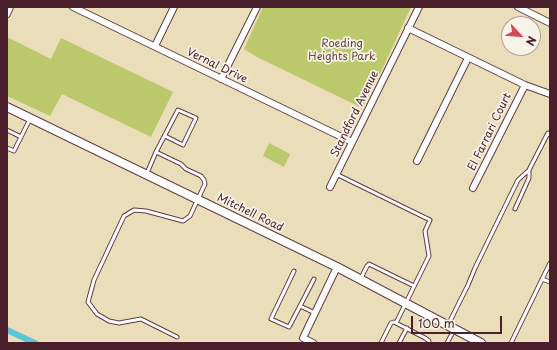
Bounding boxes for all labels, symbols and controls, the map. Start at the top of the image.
north arrow [501,16,541,56]
text: N [522,33,541,49]
park label: Roeding Heights Park [308,37,376,63]
street label: Vernal Drive [184,46,250,86]
street label: Standford Avenue [328,69,382,159]
street label: El Farrari Court [465,91,515,173]
street label: Mitchell Road [215,191,285,235]
scale bar [413,308,504,334]
text: 100 m [418,314,455,332]

